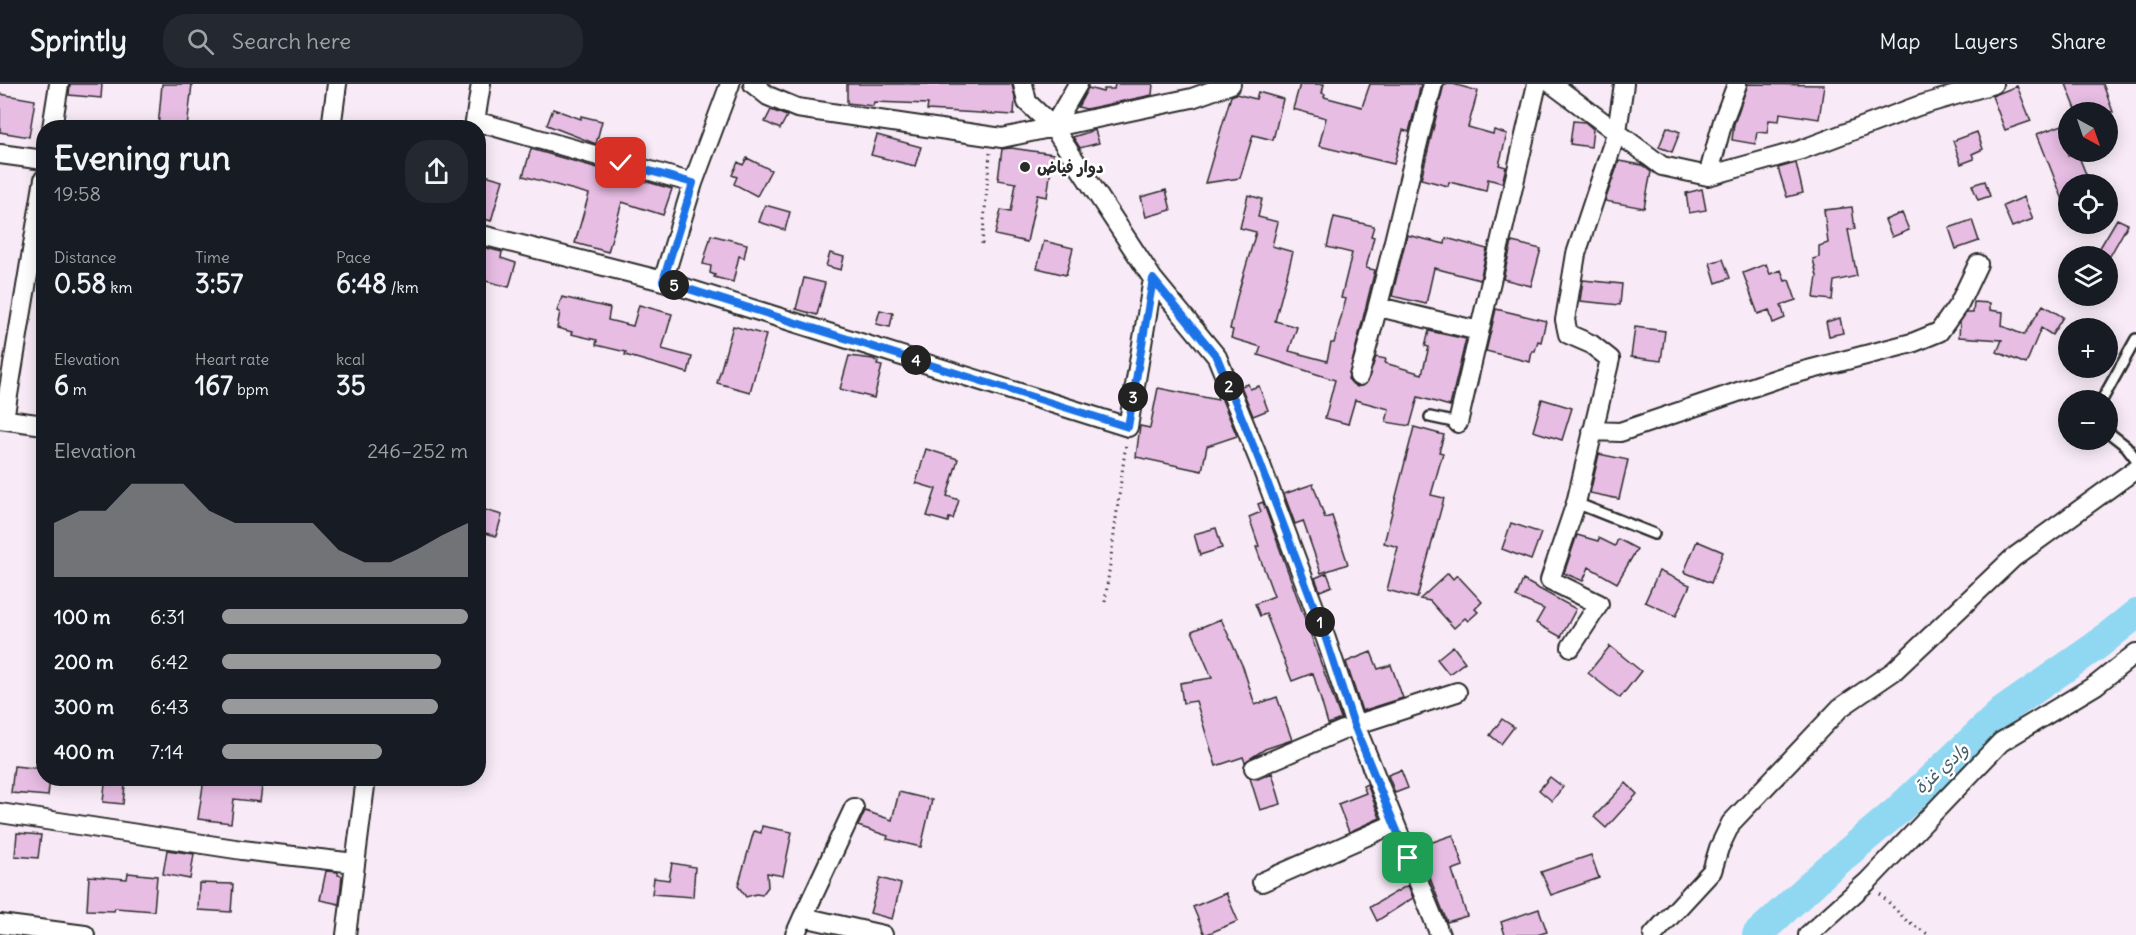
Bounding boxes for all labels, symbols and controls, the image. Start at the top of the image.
search box [163,14,583,68]
text: Sprintly [30,23,127,59]
icon: search [184,25,217,58]
text: Search here [232,27,351,55]
text: Map [1880,28,1920,55]
text: Layers [1953,28,2018,55]
text: Share [2051,28,2106,55]
north arrow [2058,102,2118,162]
map controls [2058,102,2118,450]
text: Evening run [54,137,230,179]
pin [595,137,646,188]
button: share [405,140,468,203]
icon: check [604,146,637,179]
place label: دوار فياض [1037,157,1104,178]
marker: دوار فياض [1018,160,1032,174]
button: locate [2058,174,2118,234]
text: 19:58 [54,181,101,206]
button: layers [2058,246,2118,306]
text: Distance [54,247,116,267]
text: Time [195,247,230,267]
text: Pace [336,247,371,267]
text: 0.58 [54,267,106,300]
text: 3:57 [195,267,243,300]
text: 6:48 [336,267,387,300]
pin: 5 [659,270,689,300]
text: 5 [669,275,679,295]
text: km [106,277,132,297]
text: /km [387,277,419,297]
button: + [2058,318,2118,378]
pin: 4 [901,345,931,375]
text: Elevation [54,349,120,369]
text: Heart rate [195,349,269,369]
text: kcal [336,349,365,369]
text: 4 [911,350,921,370]
text: 6 [54,369,69,402]
text: 167 [195,369,233,402]
text: 35 [336,369,366,402]
pin: 2 [1214,371,1244,401]
text: 2 [1225,376,1233,396]
text: m [69,379,87,399]
text: bpm [233,379,269,399]
pin: 3 [1118,382,1148,412]
text: 3 [1128,387,1138,407]
button: − [2058,390,2118,450]
text: Elevation [54,438,136,463]
text: 246–252 m [367,438,468,463]
text: 100 m [54,604,111,629]
text: 6:31 [150,604,185,629]
pin: 1 [1305,607,1335,637]
text: 1 [1317,612,1323,632]
text: 200 m [54,649,114,674]
text: 6:42 [150,649,189,674]
text: 300 m [54,694,114,719]
text: 6:43 [150,694,189,719]
water label: وادي غزة [1909,737,1975,800]
text: 400 m [54,739,114,764]
text: 7:14 [150,739,184,764]
pin [1382,832,1433,883]
icon: arrive [1391,841,1424,874]

